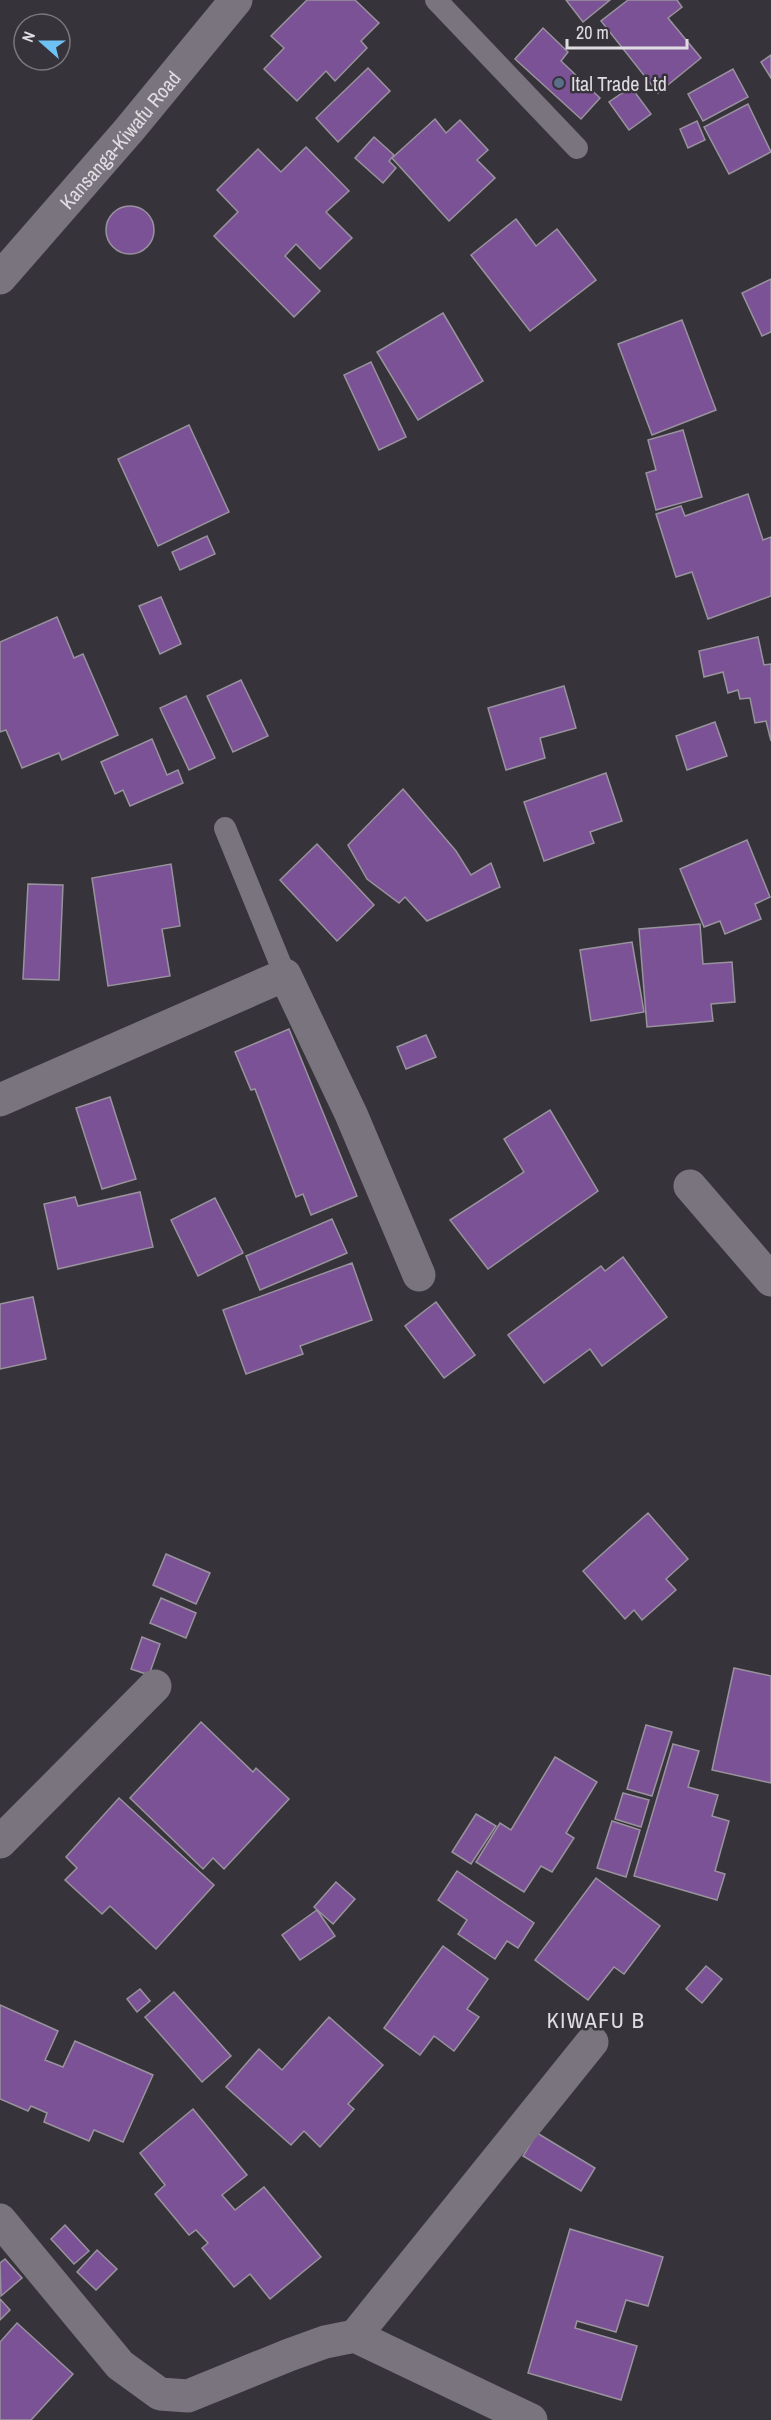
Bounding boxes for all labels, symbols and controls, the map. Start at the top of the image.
north arrow [12,12,72,72]
scale bar [567,12,687,50]
text: 20 m [576,20,609,45]
text: N [16,28,40,45]
street label: Kansanga-Kiwafu Road [53,65,186,214]
place label: Ital Trade Ltd [571,70,667,97]
marker: Ital Trade Ltd [552,76,566,90]
district label: KIWAFU B [547,2005,645,2035]

